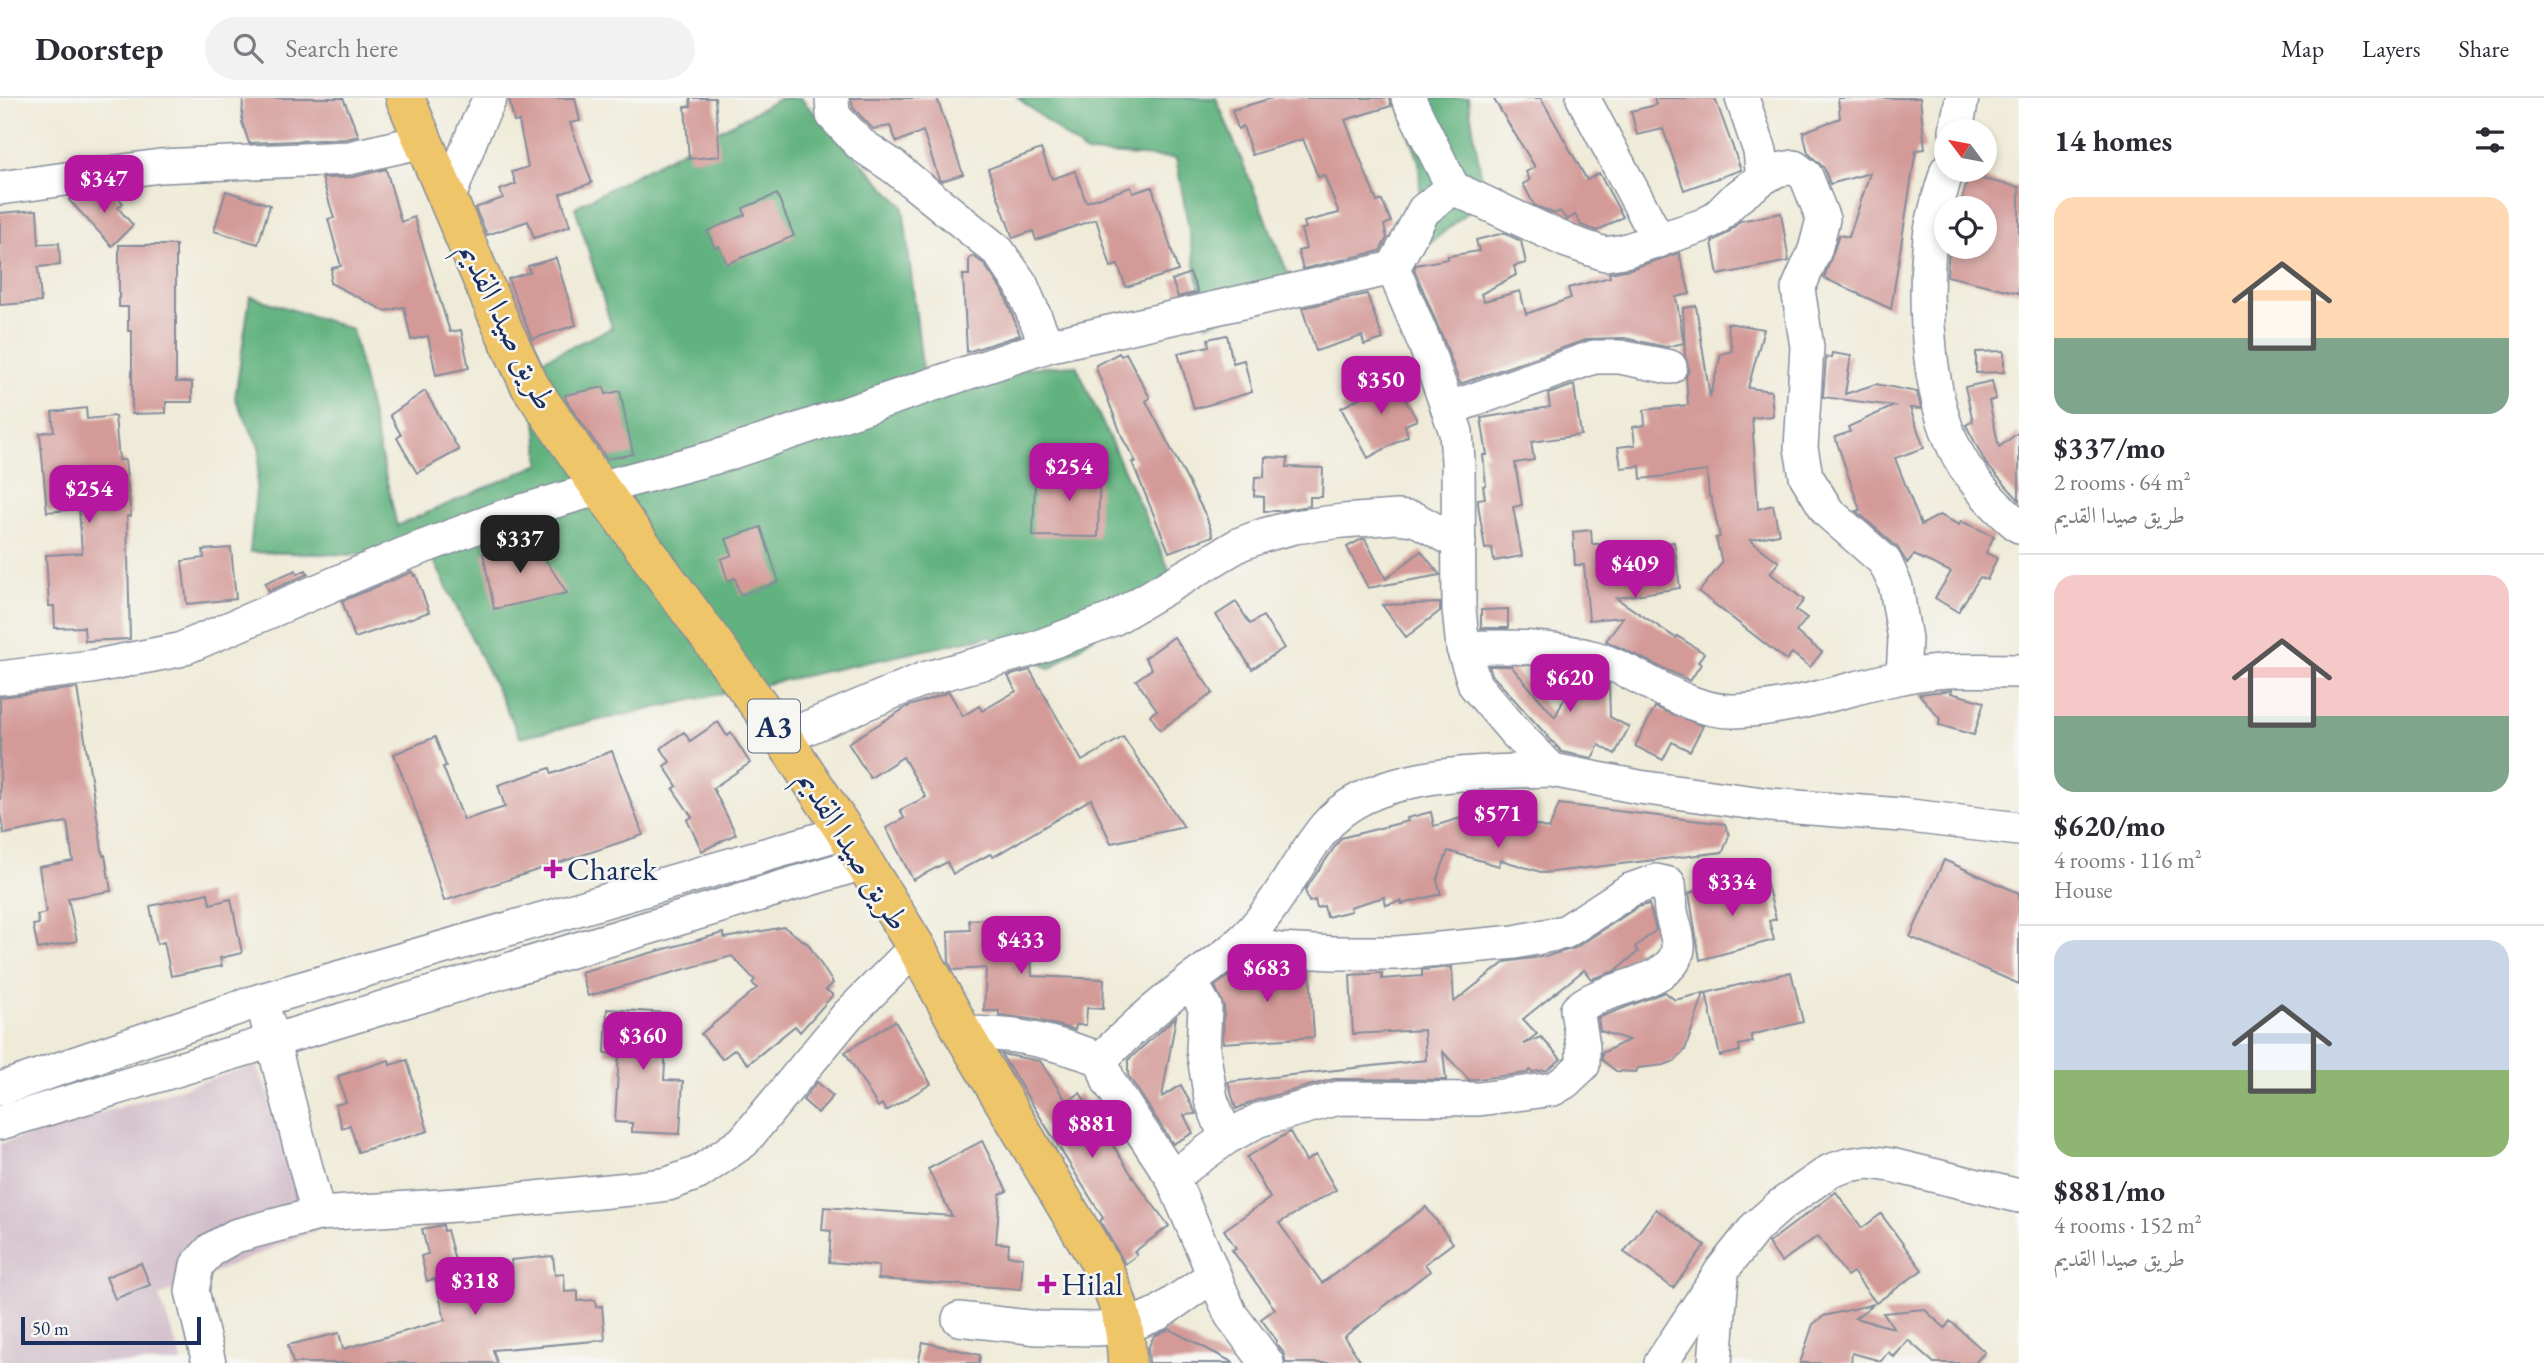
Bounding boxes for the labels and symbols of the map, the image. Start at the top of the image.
north arrow [1934,119,1997,182]
pin: $347 [63,156,145,215]
street label: طريق صيدا القديم [443,235,567,420]
pin: $350 [1340,356,1422,416]
pin: $254 [1028,444,1110,503]
pin: $254 [48,466,130,525]
pin: $337 [479,516,561,575]
pin: $409 [1594,540,1676,600]
pin: $620 [1529,654,1611,714]
road number: A3 [748,699,800,752]
street label: طريق صيدا القديم [782,762,920,942]
pin: $571 [1457,790,1539,850]
place label: Charek [567,848,658,890]
pin: $334 [1691,858,1773,918]
marker: Charek [545,861,561,877]
pin: $433 [980,916,1062,976]
pin: $683 [1226,944,1308,1004]
pin: $360 [602,1012,684,1072]
pin: $881 [1051,1100,1133,1160]
pin: $318 [434,1258,516,1317]
place label: Hilal [1061,1263,1123,1305]
marker: Hilal [1039,1276,1055,1292]
scale bar [21,1314,201,1346]

